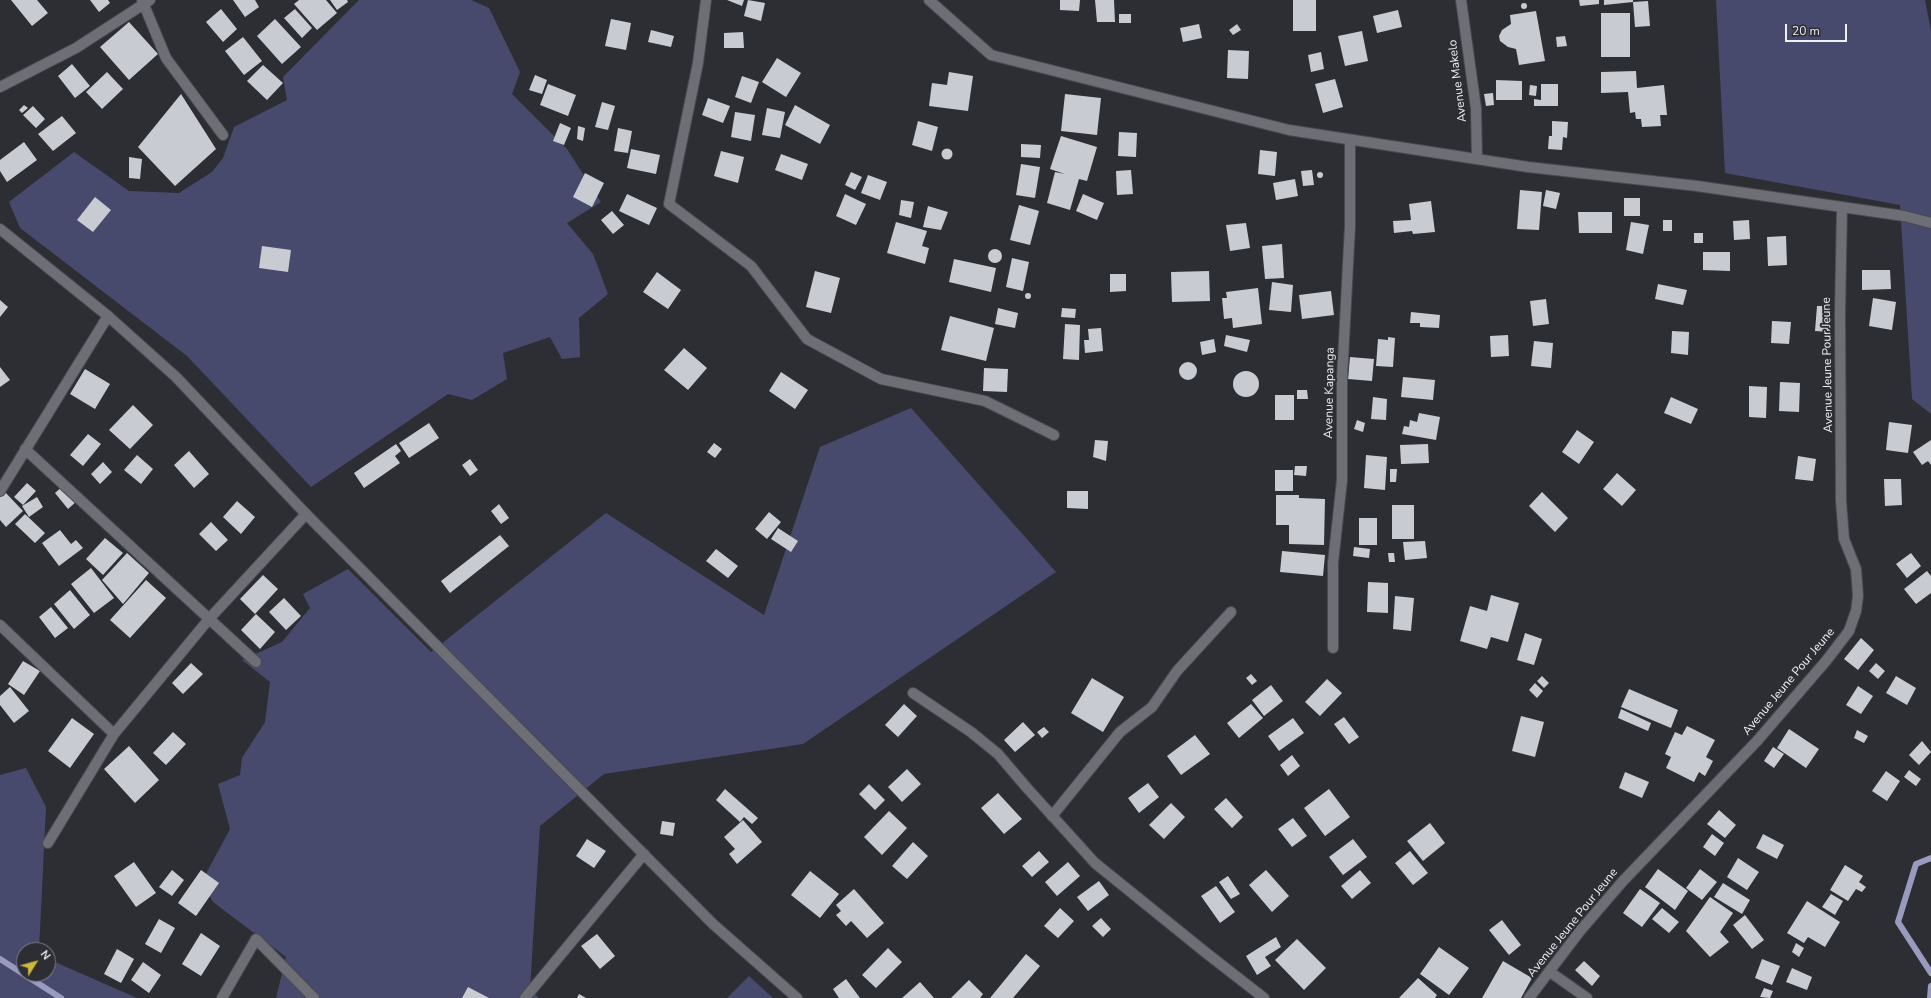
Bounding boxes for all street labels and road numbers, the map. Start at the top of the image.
street label: Avenue Makelo [1446,39,1470,123]
street label: Avenue Jeune Pour Jeune [1820,297,1836,433]
street label: Avenue Kapanga [1322,347,1338,439]
street label: Avenue Jeune Pour Jeune [1740,625,1838,739]
street label: Avenue Jeune Pour Jeune [1525,866,1621,980]

